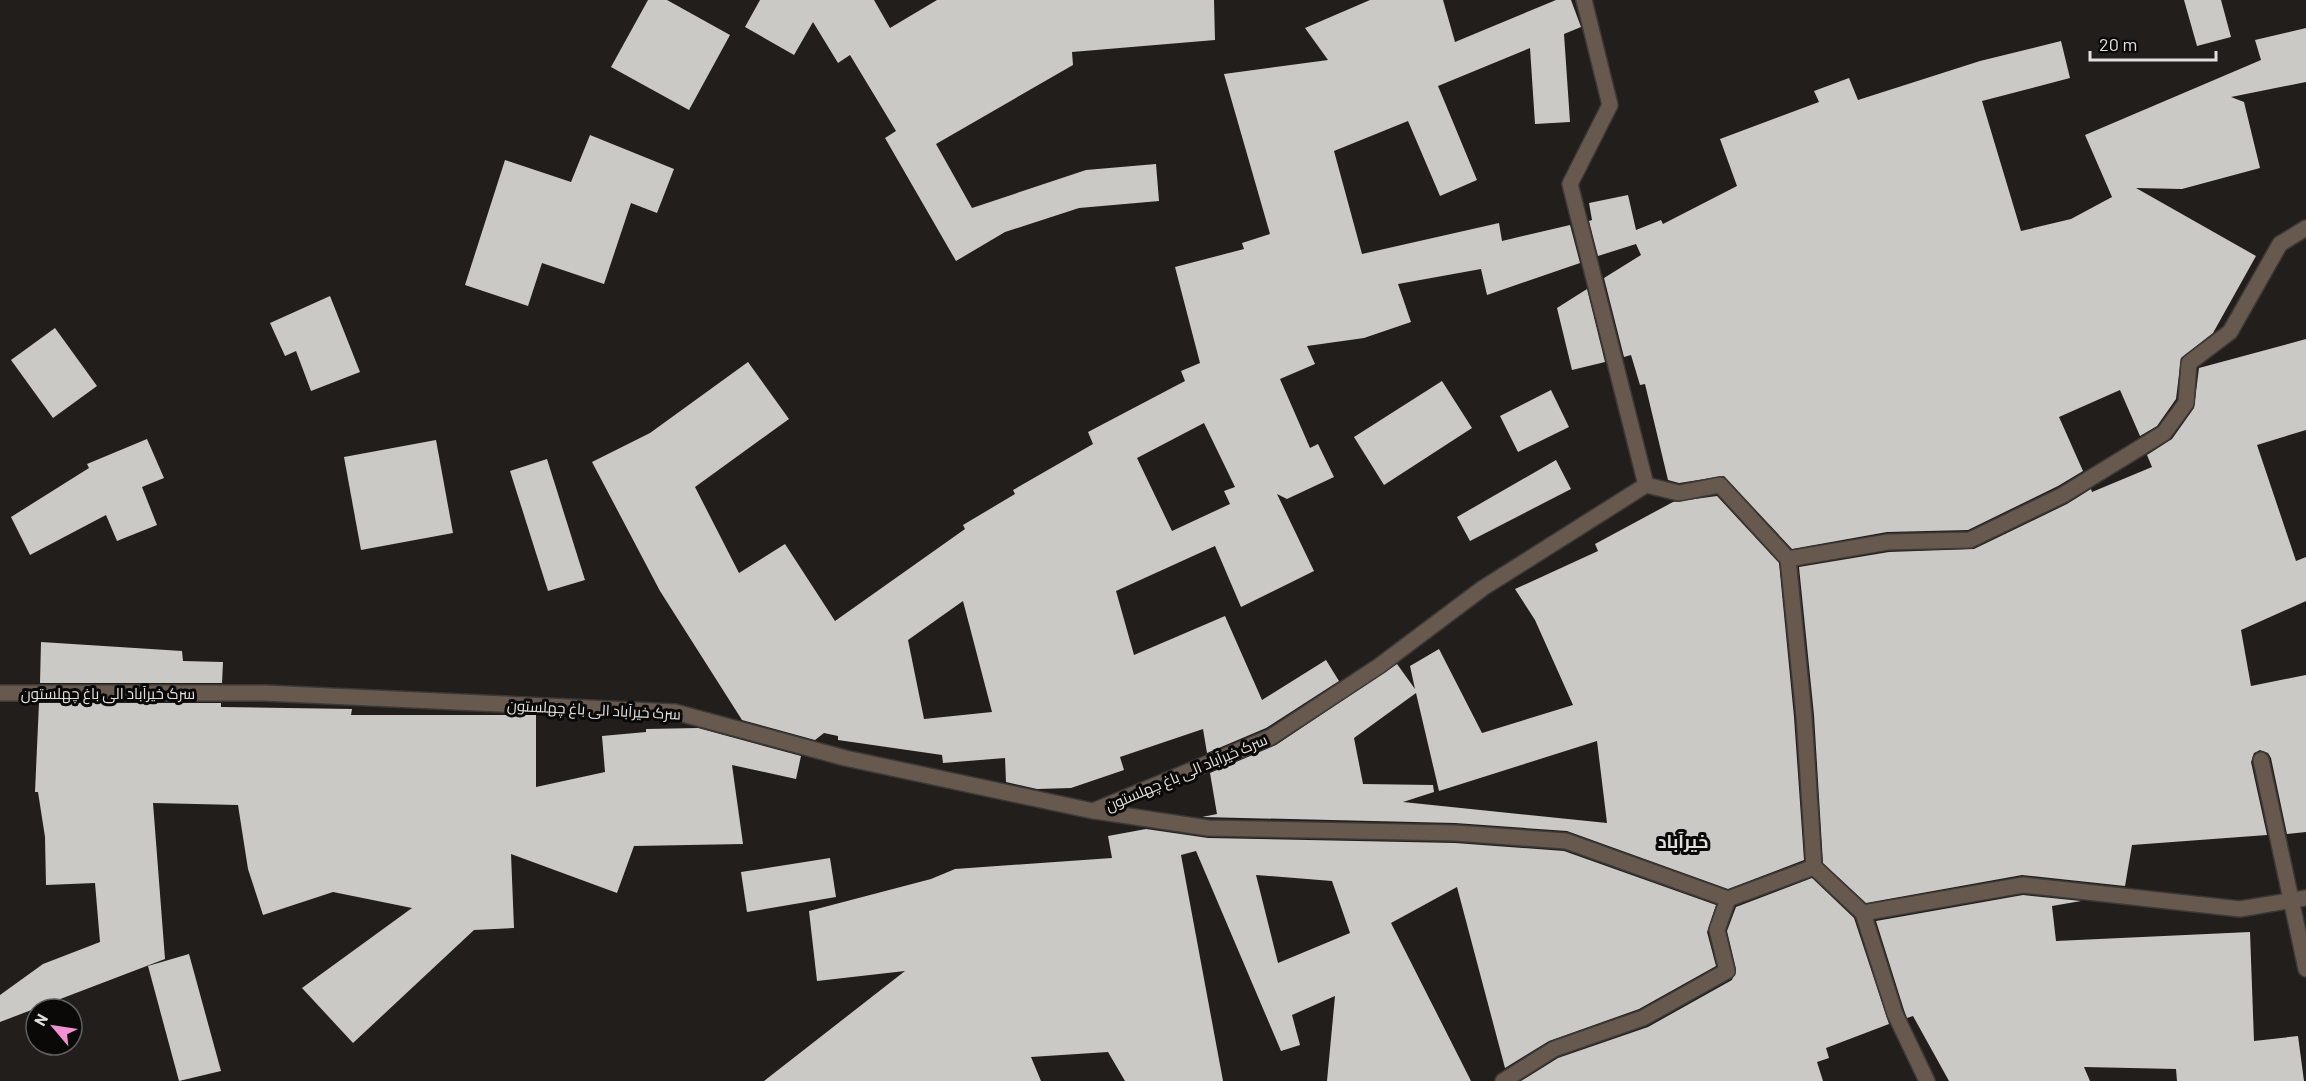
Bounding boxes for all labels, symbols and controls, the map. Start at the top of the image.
scale bar [2090,24,2216,62]
text: 20 m [2099,33,2137,55]
street label: سرک خیرآباد الی باغ چهلستون [21,684,195,705]
street label: سرک خیرآباد الی باغ چهلستون [506,695,682,726]
street label: سرک خیرآباد الی باغ چهلستون [1102,730,1271,817]
district label: خیرآباد [1658,830,1708,853]
north arrow [24,997,84,1057]
text: N [30,1010,51,1029]

